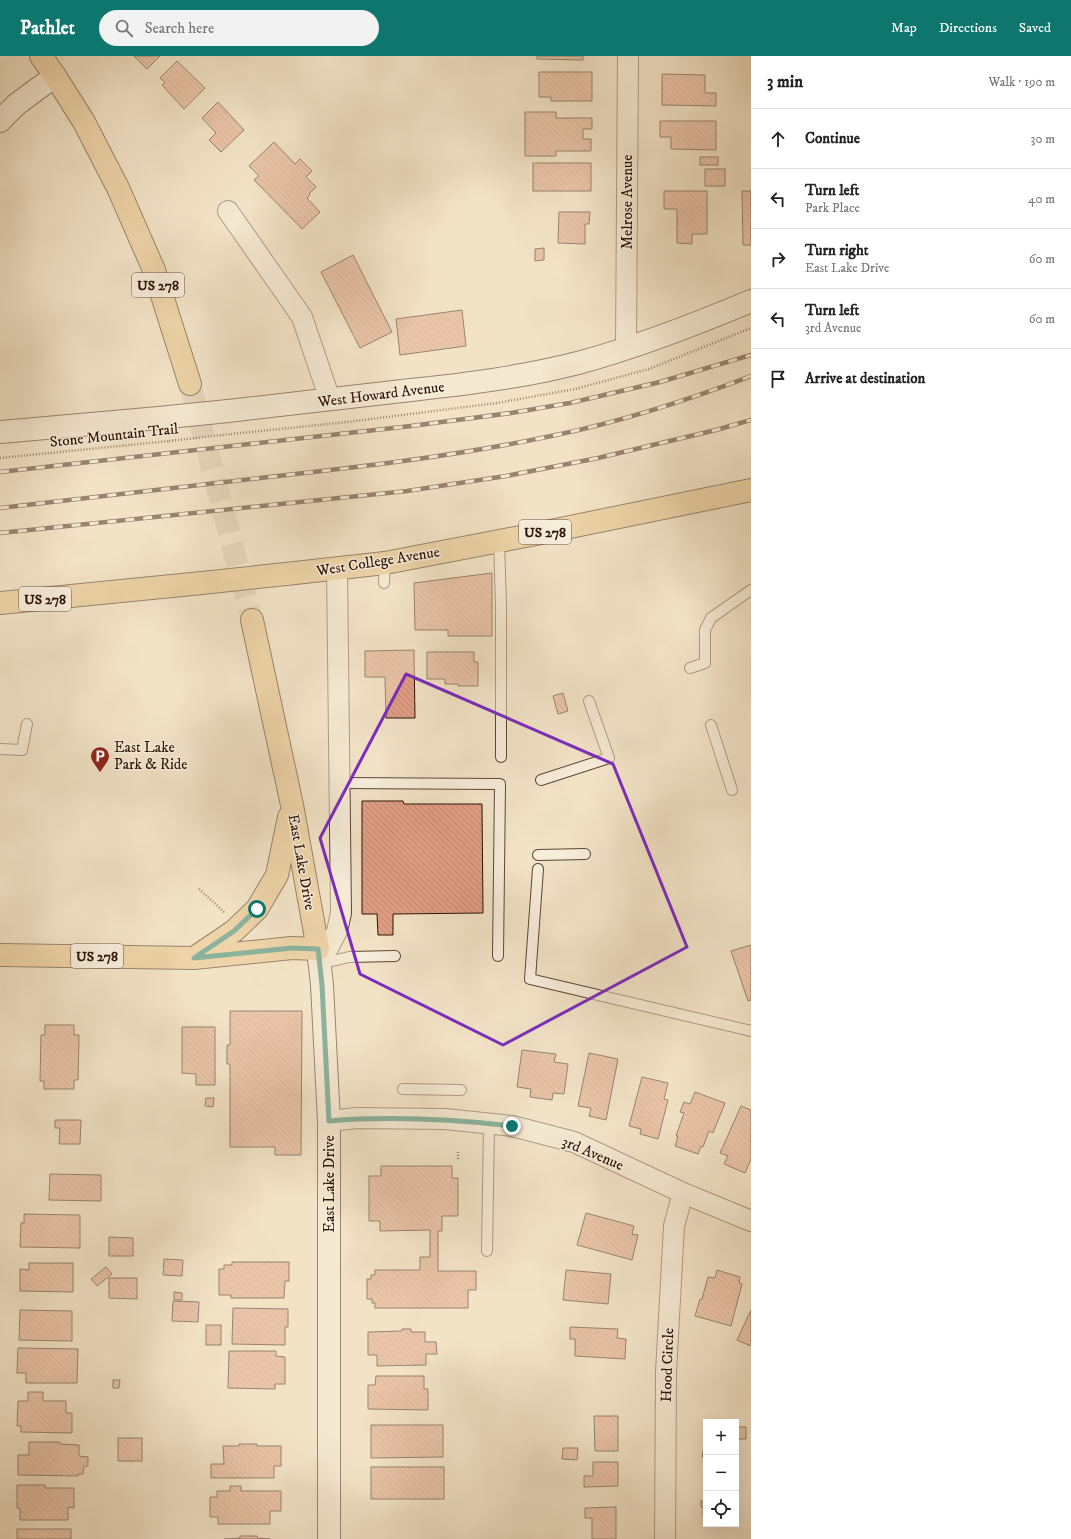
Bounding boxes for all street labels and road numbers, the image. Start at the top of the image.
street label: Melrose Avenue [618,155,637,249]
road number: US 278 [132,273,184,297]
street label: West Howard Avenue [316,377,445,412]
street label: Stone Mountain Trail [49,419,180,452]
road number: US 278 [519,520,571,544]
street label: West College Avenue [314,542,441,581]
road number: US 278 [19,587,71,611]
street label: East Lake Drive [284,813,319,912]
road number: US 278 [71,944,123,968]
street label: 3rd Avenue [559,1132,626,1175]
street label: East Lake Drive [320,1135,339,1233]
street label: Hood Circle [657,1328,678,1402]

